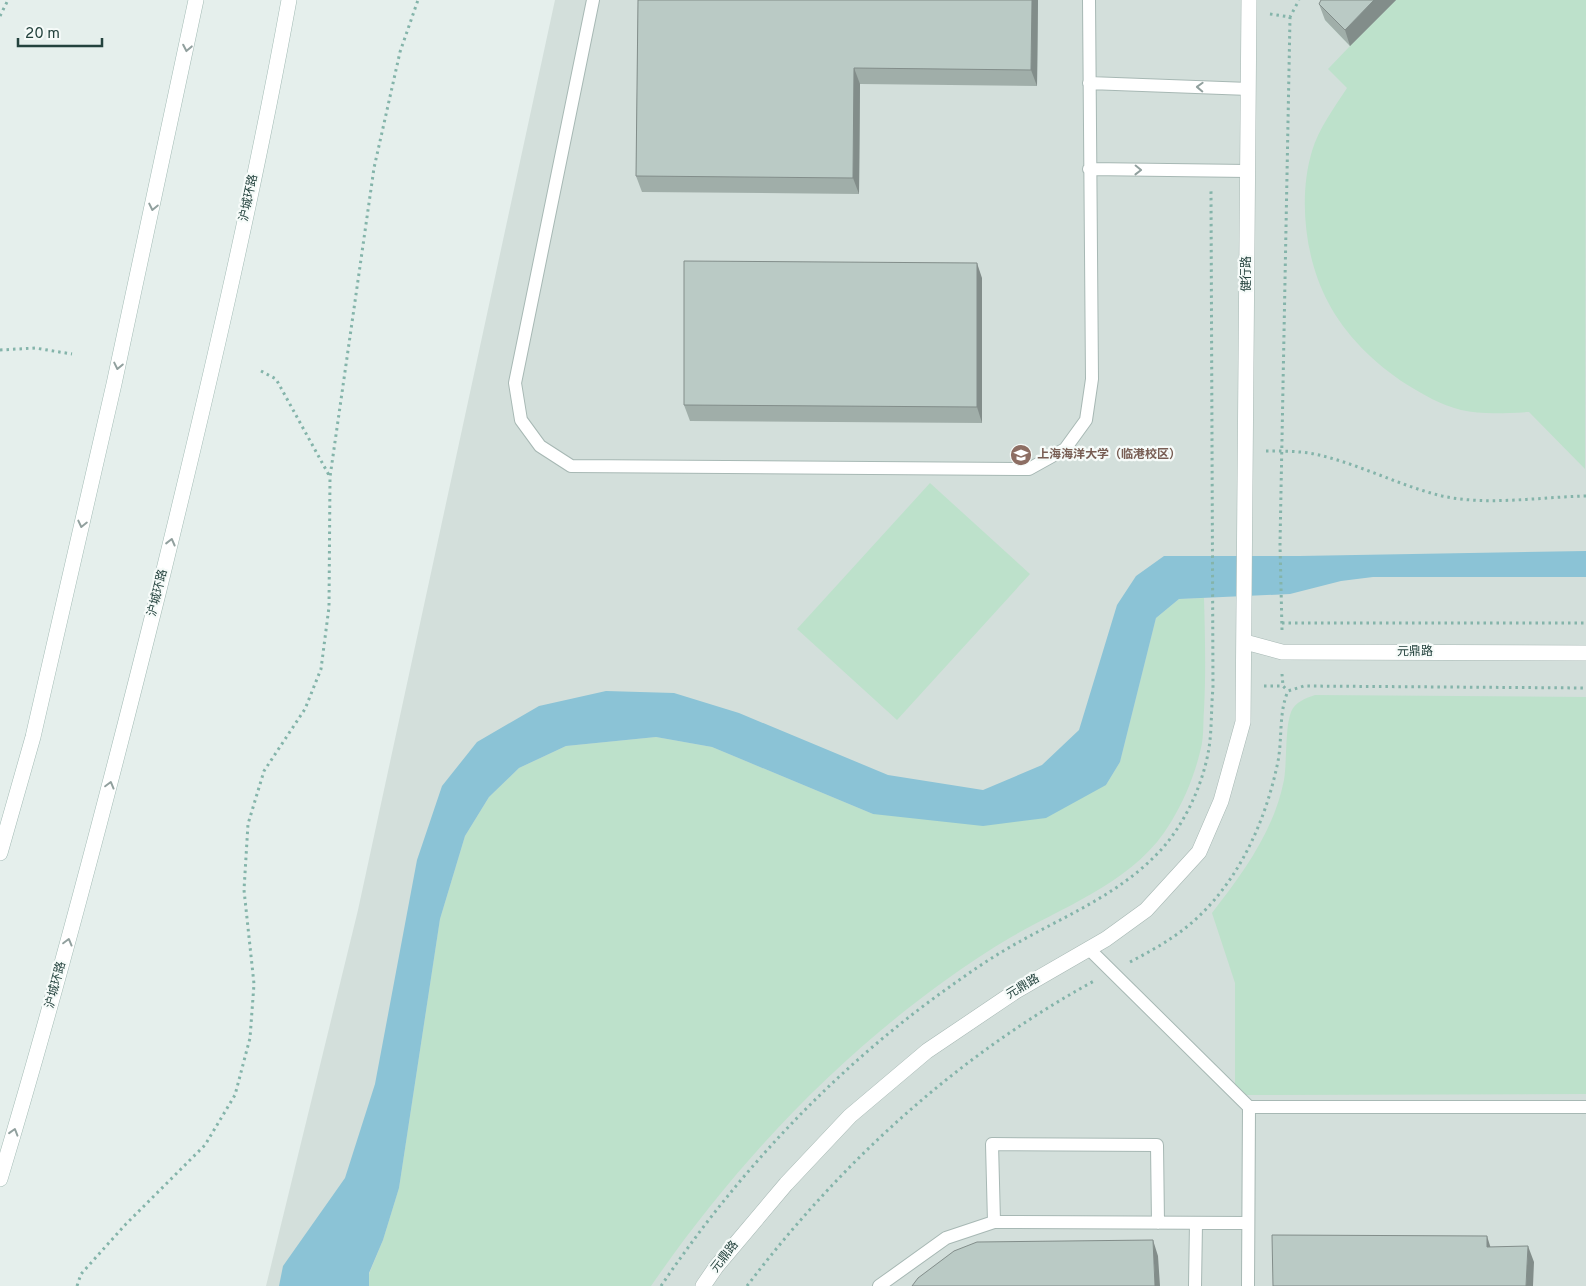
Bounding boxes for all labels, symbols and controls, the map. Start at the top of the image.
scale bar [18,15,101,47]
text: 20 m [25,25,60,44]
one-way arrow [182,43,193,52]
one-way arrow [1196,82,1204,92]
one-way arrow [1134,165,1142,175]
street label: 沪城环路 [236,173,262,223]
one-way arrow [148,202,159,211]
street label: 健行路 [1239,256,1255,292]
one-way arrow [113,361,124,370]
school or university icon: 上海海洋大学（临港校区） [1009,443,1033,467]
place label: 上海海洋大学（临港校区） [1037,447,1181,463]
one-way arrow [77,519,88,528]
one-way arrow [165,539,175,547]
street label: 沪城环路 [144,568,172,618]
street label: 元鼎路 [1397,644,1433,660]
one-way arrow [104,781,114,789]
one-way arrow [62,938,72,946]
street label: 沪城环路 [42,960,70,1010]
street label: 元鼎路 [1003,971,1043,1003]
one-way arrow [9,1128,19,1137]
street label: 元鼎路 [708,1238,742,1276]

